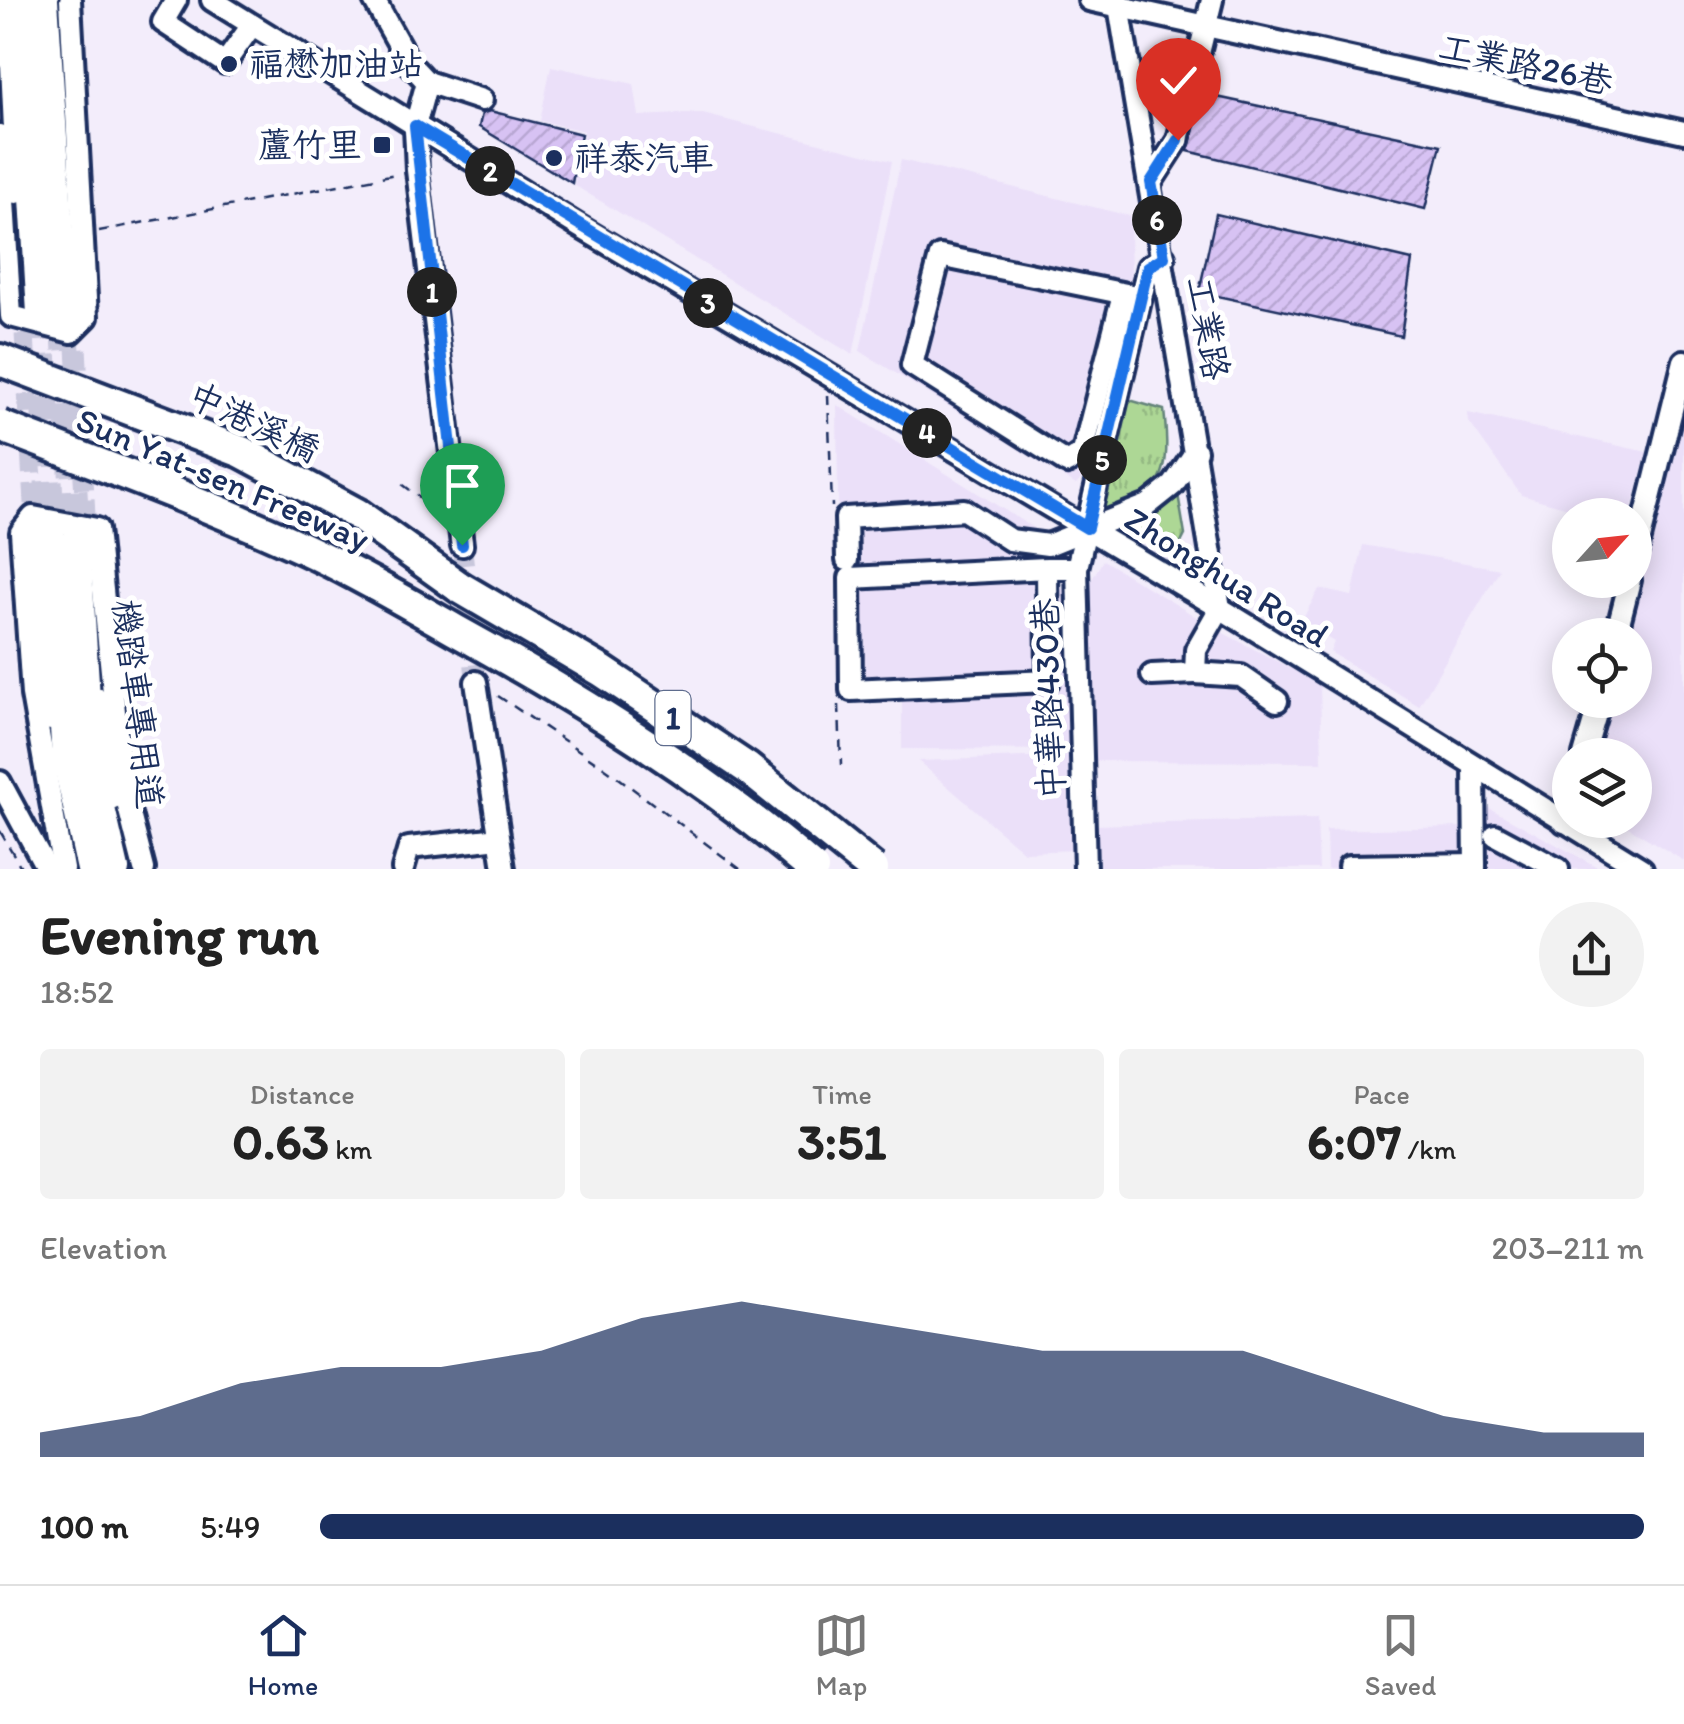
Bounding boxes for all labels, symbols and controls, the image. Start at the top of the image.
street label: 工業路26巷 [1435,25,1617,103]
pin [1136,38,1221,141]
place label: 福懋加油站 [249,43,424,85]
marker: 福懋加油站 [218,53,240,75]
icon: check [1151,53,1206,108]
place label: 蘆竹里 [257,124,362,166]
marker: 蘆竹里 [371,134,393,156]
place label: 祥泰汽車 [574,137,714,179]
pin: 2 [465,146,515,196]
marker: 祥泰汽車 [543,147,565,169]
text: 2 [483,154,497,188]
pin: 6 [1132,195,1182,245]
text: 6 [1150,203,1164,237]
pin: 1 [407,267,457,317]
street label: 工業路 [1178,273,1238,383]
text: 1 [426,275,439,309]
pin: 3 [683,278,733,328]
text: 3 [700,286,716,320]
street label: 中港溪橋 [182,373,326,471]
street label: Sun Yat-sen Freeway [70,398,376,560]
pin: 4 [902,408,952,458]
text: 4 [919,416,935,450]
pin: 5 [1077,435,1127,485]
pin [420,443,505,546]
text: 5 [1095,443,1109,477]
icon: arrive [435,458,490,513]
street label: Zhonghua Road [1117,498,1337,656]
north arrow [1552,498,1652,598]
map controls [1552,498,1652,838]
street label: 機踏車專用道 [104,597,172,811]
street label: 中華路430巷 [1023,597,1073,801]
button: locate [1552,618,1652,718]
road number: 1 [656,691,690,745]
button: layers [1552,738,1652,838]
text: Evening run [40,902,319,968]
button: share [1539,902,1644,1007]
text: 18:52 [40,973,114,1011]
text: Distance [250,1077,355,1111]
text: Time [812,1077,872,1111]
text: Pace [1354,1077,1410,1111]
text: 0.63 [232,1111,329,1172]
text: 3:51 [798,1111,886,1172]
text: 6:07 [1307,1111,1401,1172]
text: km [329,1132,372,1166]
text: /km [1401,1132,1456,1166]
text: Elevation [40,1229,167,1267]
text: 203–211 m [1492,1229,1644,1267]
text: 100 m [40,1508,128,1546]
text: 5:49 [200,1508,261,1546]
tab: Home [248,1608,318,1702]
tab: Map [814,1608,869,1702]
tab: Saved [1365,1608,1436,1702]

